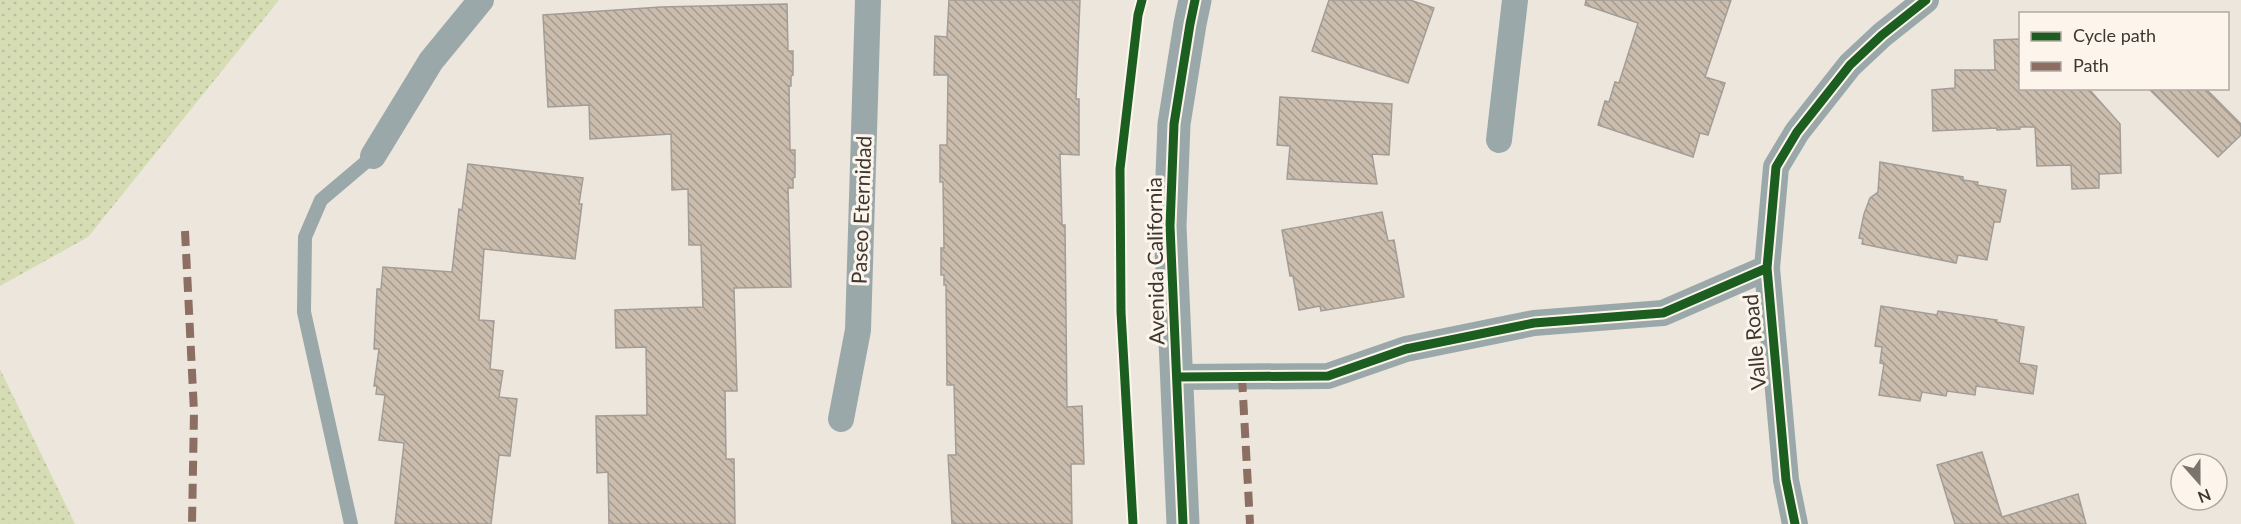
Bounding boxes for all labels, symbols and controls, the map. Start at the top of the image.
legend [2019,12,2229,90]
text: Cycle path [2073,24,2156,46]
text: Path [2073,54,2109,76]
street label: Paseo Eternidad [845,135,876,285]
street label: Avenida California [1141,177,1168,345]
street label: Valle Road [1737,293,1770,391]
north arrow [2169,452,2229,512]
text: N [2195,485,2214,508]

